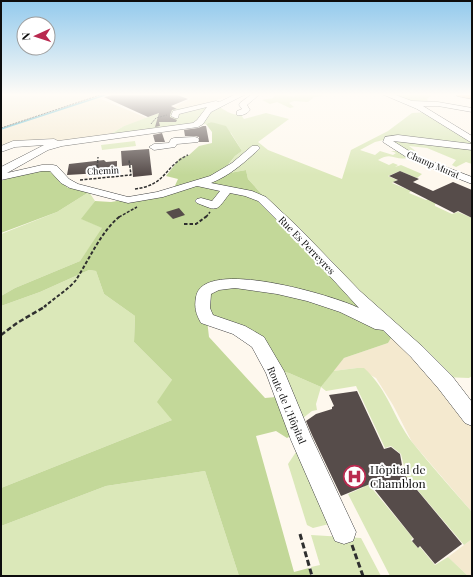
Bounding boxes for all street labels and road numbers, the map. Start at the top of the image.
street label: Champ Murat [405,148,462,181]
street label: Chemin [87,163,120,177]
street label: Rue Es Perreyres [276,213,338,277]
street label: Route de L'Hôpital [264,364,310,446]

